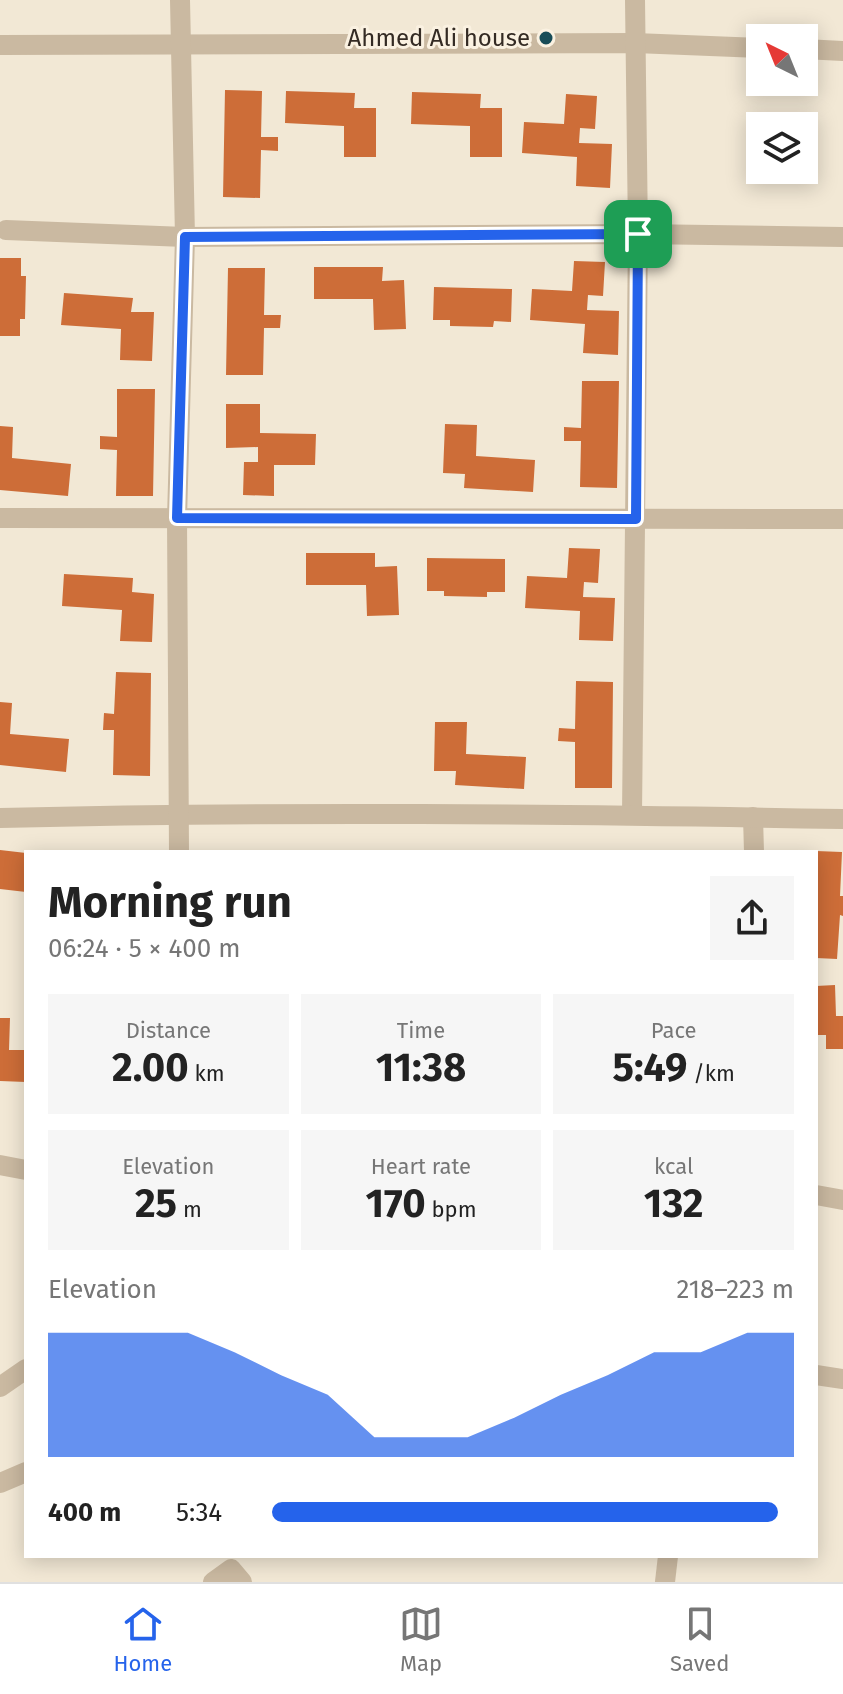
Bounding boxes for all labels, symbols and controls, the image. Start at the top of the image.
place label: Ahmed Ali house [348,24,530,52]
north arrow [746,24,818,96]
map controls [746,24,818,184]
marker: Ahmed Ali house [537,29,555,47]
button: layers [746,112,818,184]
pin [604,200,672,268]
icon: arrive [616,212,660,256]
text: Morning run [48,876,292,929]
button: share [710,876,794,960]
text: 06:24 · 5 × 400 m [48,933,240,964]
text: Distance [126,1017,211,1044]
text: Time [397,1017,445,1044]
text: Pace [651,1017,696,1044]
text: 2.00 [112,1044,189,1092]
text: 11:38 [376,1044,466,1092]
text: 5:49 [612,1044,687,1092]
text: km [189,1060,225,1087]
text: /km [687,1060,735,1087]
text: Elevation [122,1153,214,1180]
text: Heart rate [371,1153,471,1180]
text: kcal [654,1153,693,1180]
text: 25 [135,1180,177,1228]
text: 170 [365,1180,426,1228]
text: 132 [644,1180,703,1228]
text: m [177,1196,202,1223]
text: bpm [426,1196,477,1223]
text: Elevation [48,1274,157,1305]
text: 218–223 m [677,1274,794,1305]
text: 400 m [48,1497,121,1528]
text: 5:34 [176,1497,222,1528]
tab: Home [113,1602,172,1677]
tab: Map [399,1602,443,1677]
tab: Saved [670,1602,730,1677]

